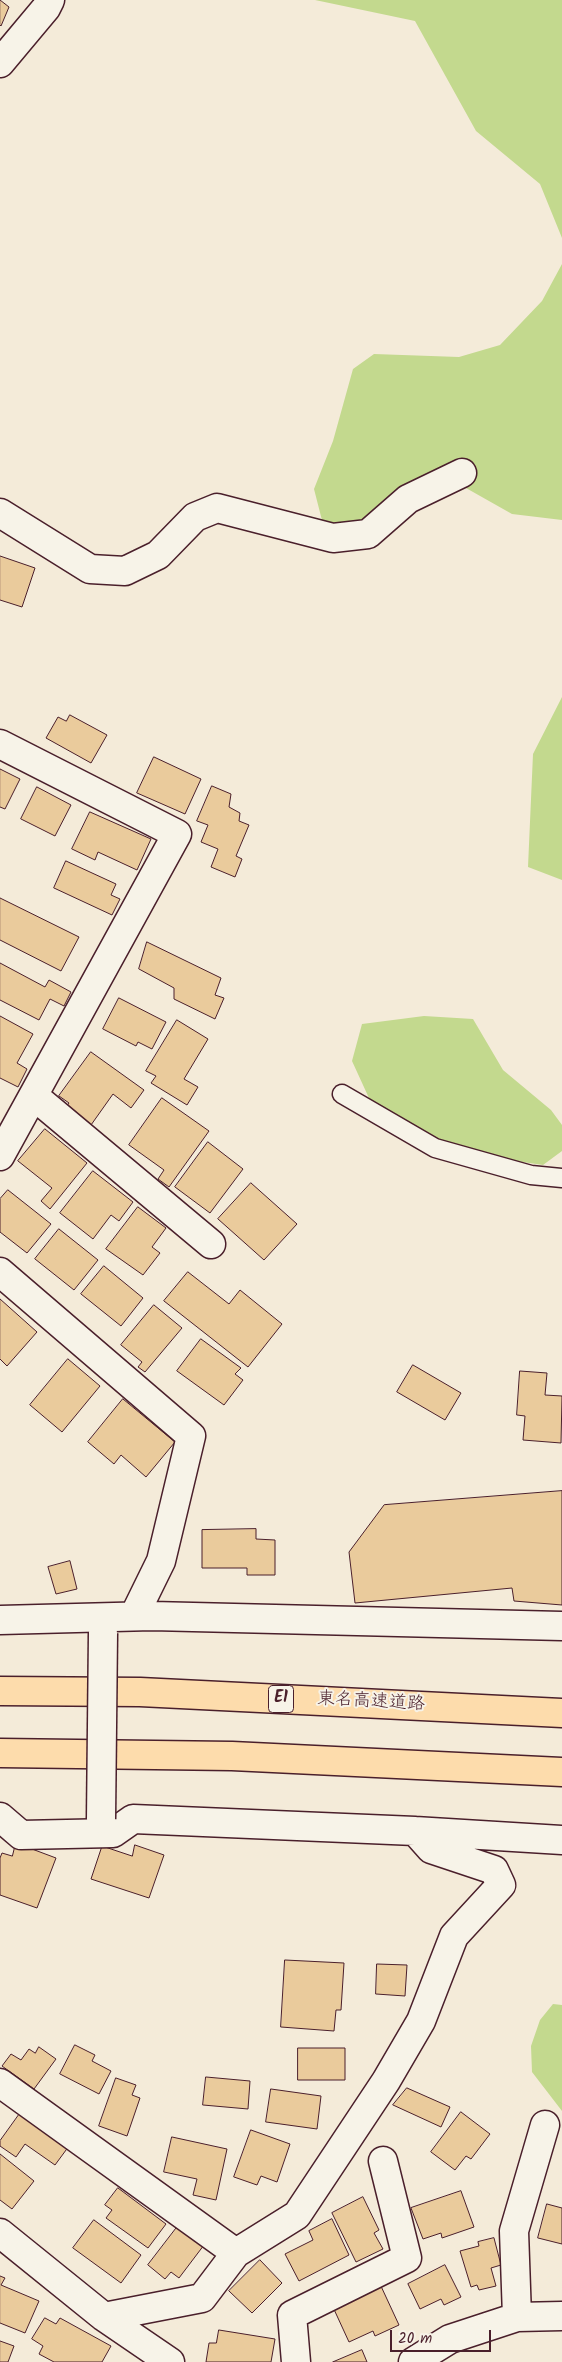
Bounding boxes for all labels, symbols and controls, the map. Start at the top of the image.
road number: E1 [268,1686,294,1712]
street label: 東名高速道路 [317,1689,425,1717]
scale bar [392,2320,493,2352]
text: 20 m [398,2327,432,2351]

